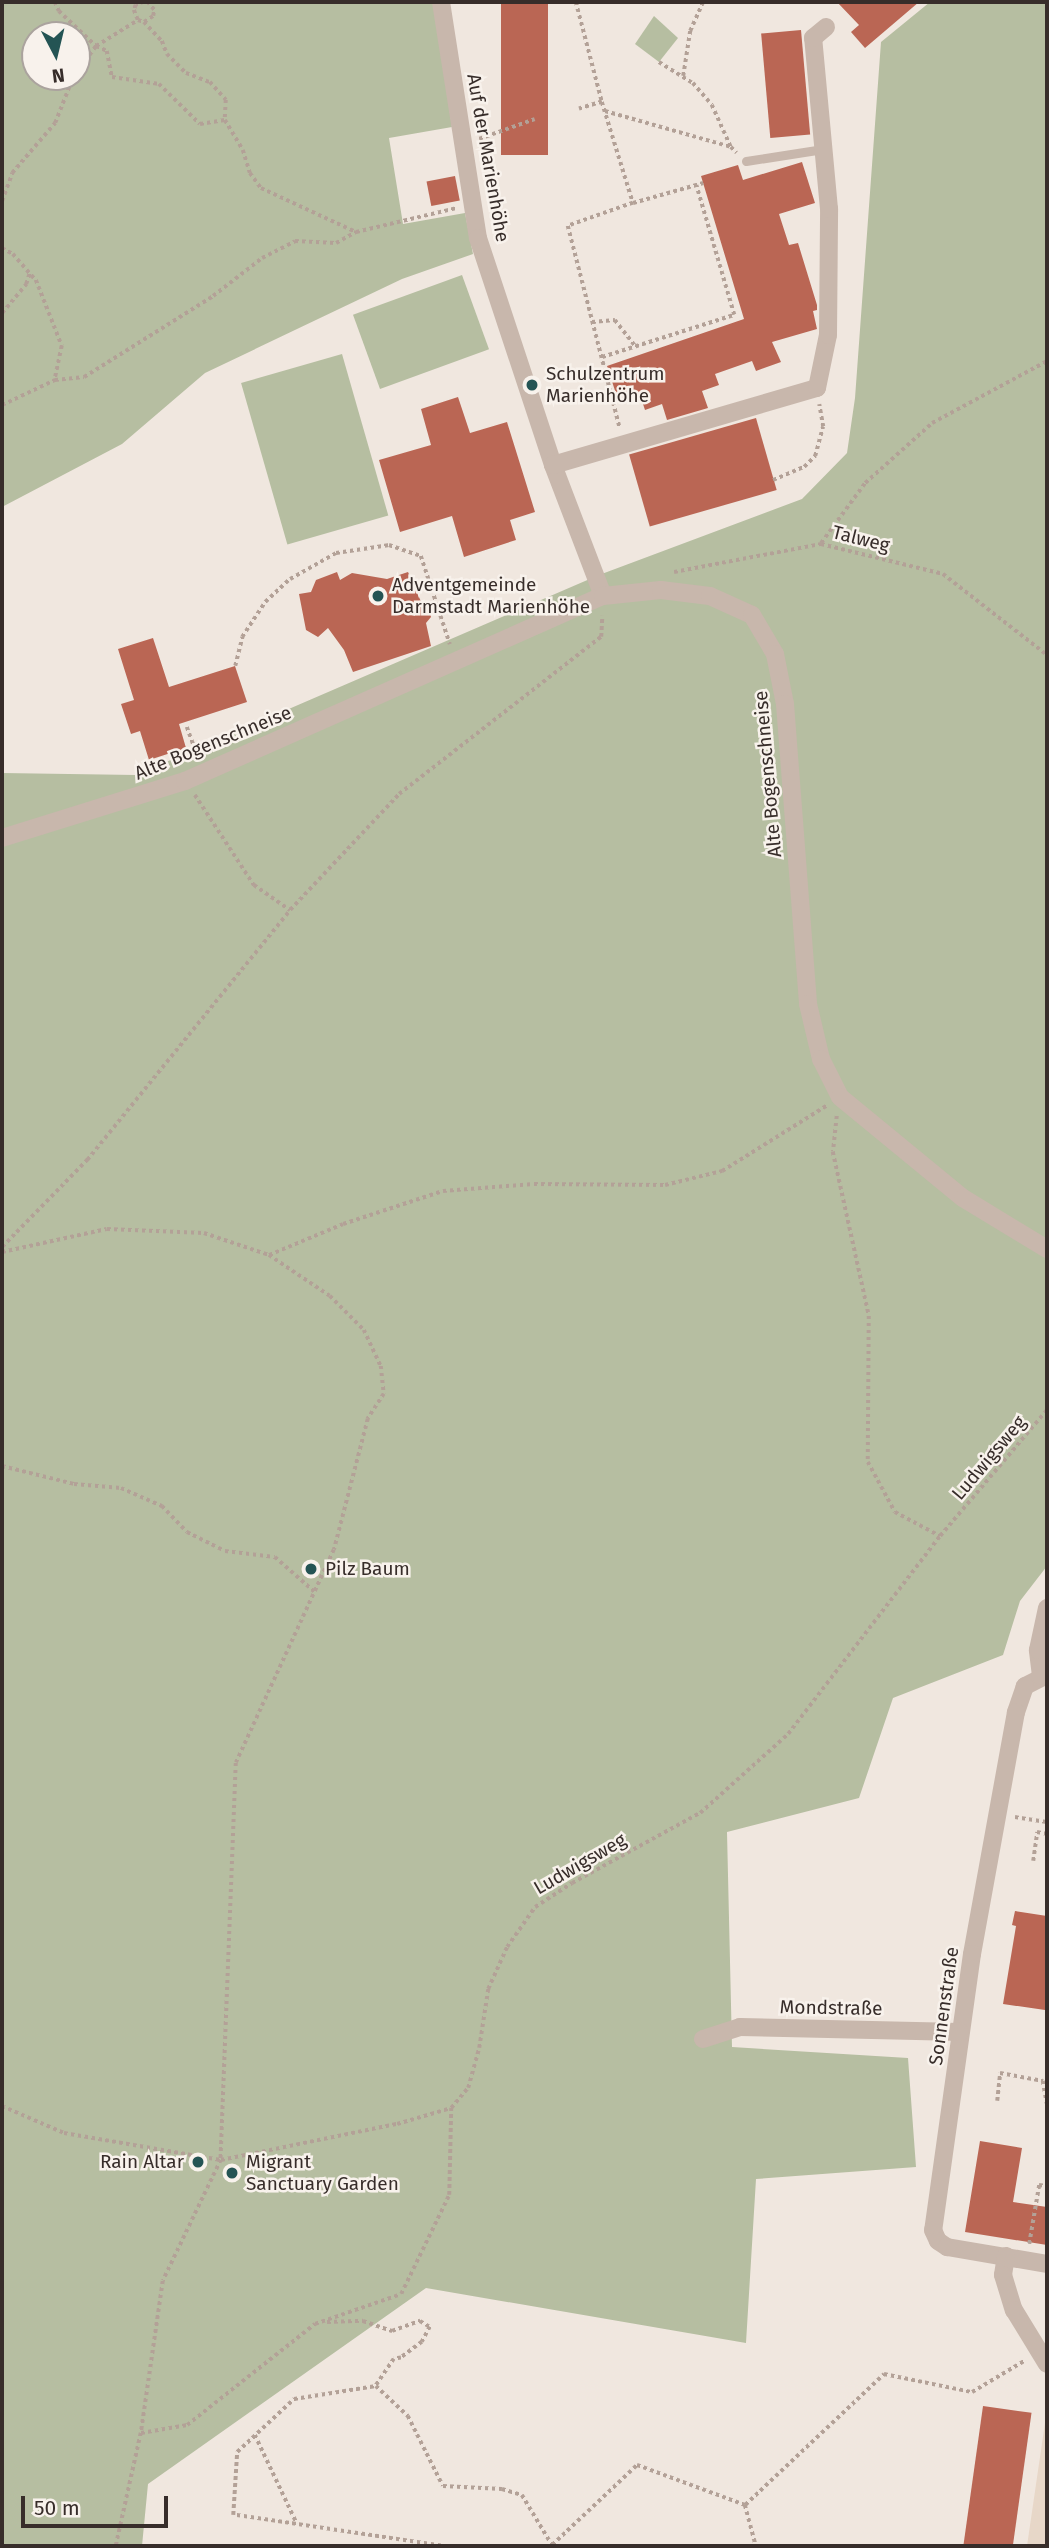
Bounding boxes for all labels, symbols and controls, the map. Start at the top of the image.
north arrow [21,21,91,91]
text: N [51,63,66,88]
street label: Auf der Marienhöhe [462,72,514,244]
place label: Schulzentrum Marienhöhe [546,363,665,407]
marker: Schulzentrum Marienhöhe [524,377,540,393]
street label: Talweg [830,521,892,557]
place label: Adventgemeinde Darmstadt Marienhöhe [392,574,590,618]
marker: Adventgemeinde Darmstadt Marienhöhe [370,588,386,604]
street label: Alte Bogenschneise [749,690,787,858]
street label: Alte Bogenschneise [131,701,295,785]
street label: Ludwigsweg [947,1411,1031,1505]
place label: Pilz Baum [325,1558,410,1580]
marker: Pilz Baum [303,1561,319,1577]
street label: Ludwigsweg [530,1828,630,1900]
street label: Sonnenstraße [924,1945,964,2067]
street label: Mondstraße [779,1996,883,2020]
place label: Rain Altar [100,2151,184,2173]
place label: Migrant Sanctuary Garden [246,2151,399,2195]
marker: Rain Altar [190,2154,206,2170]
marker: Migrant Sanctuary Garden [224,2165,240,2181]
scale bar [24,2482,172,2526]
text: 50 m [34,2495,80,2521]

